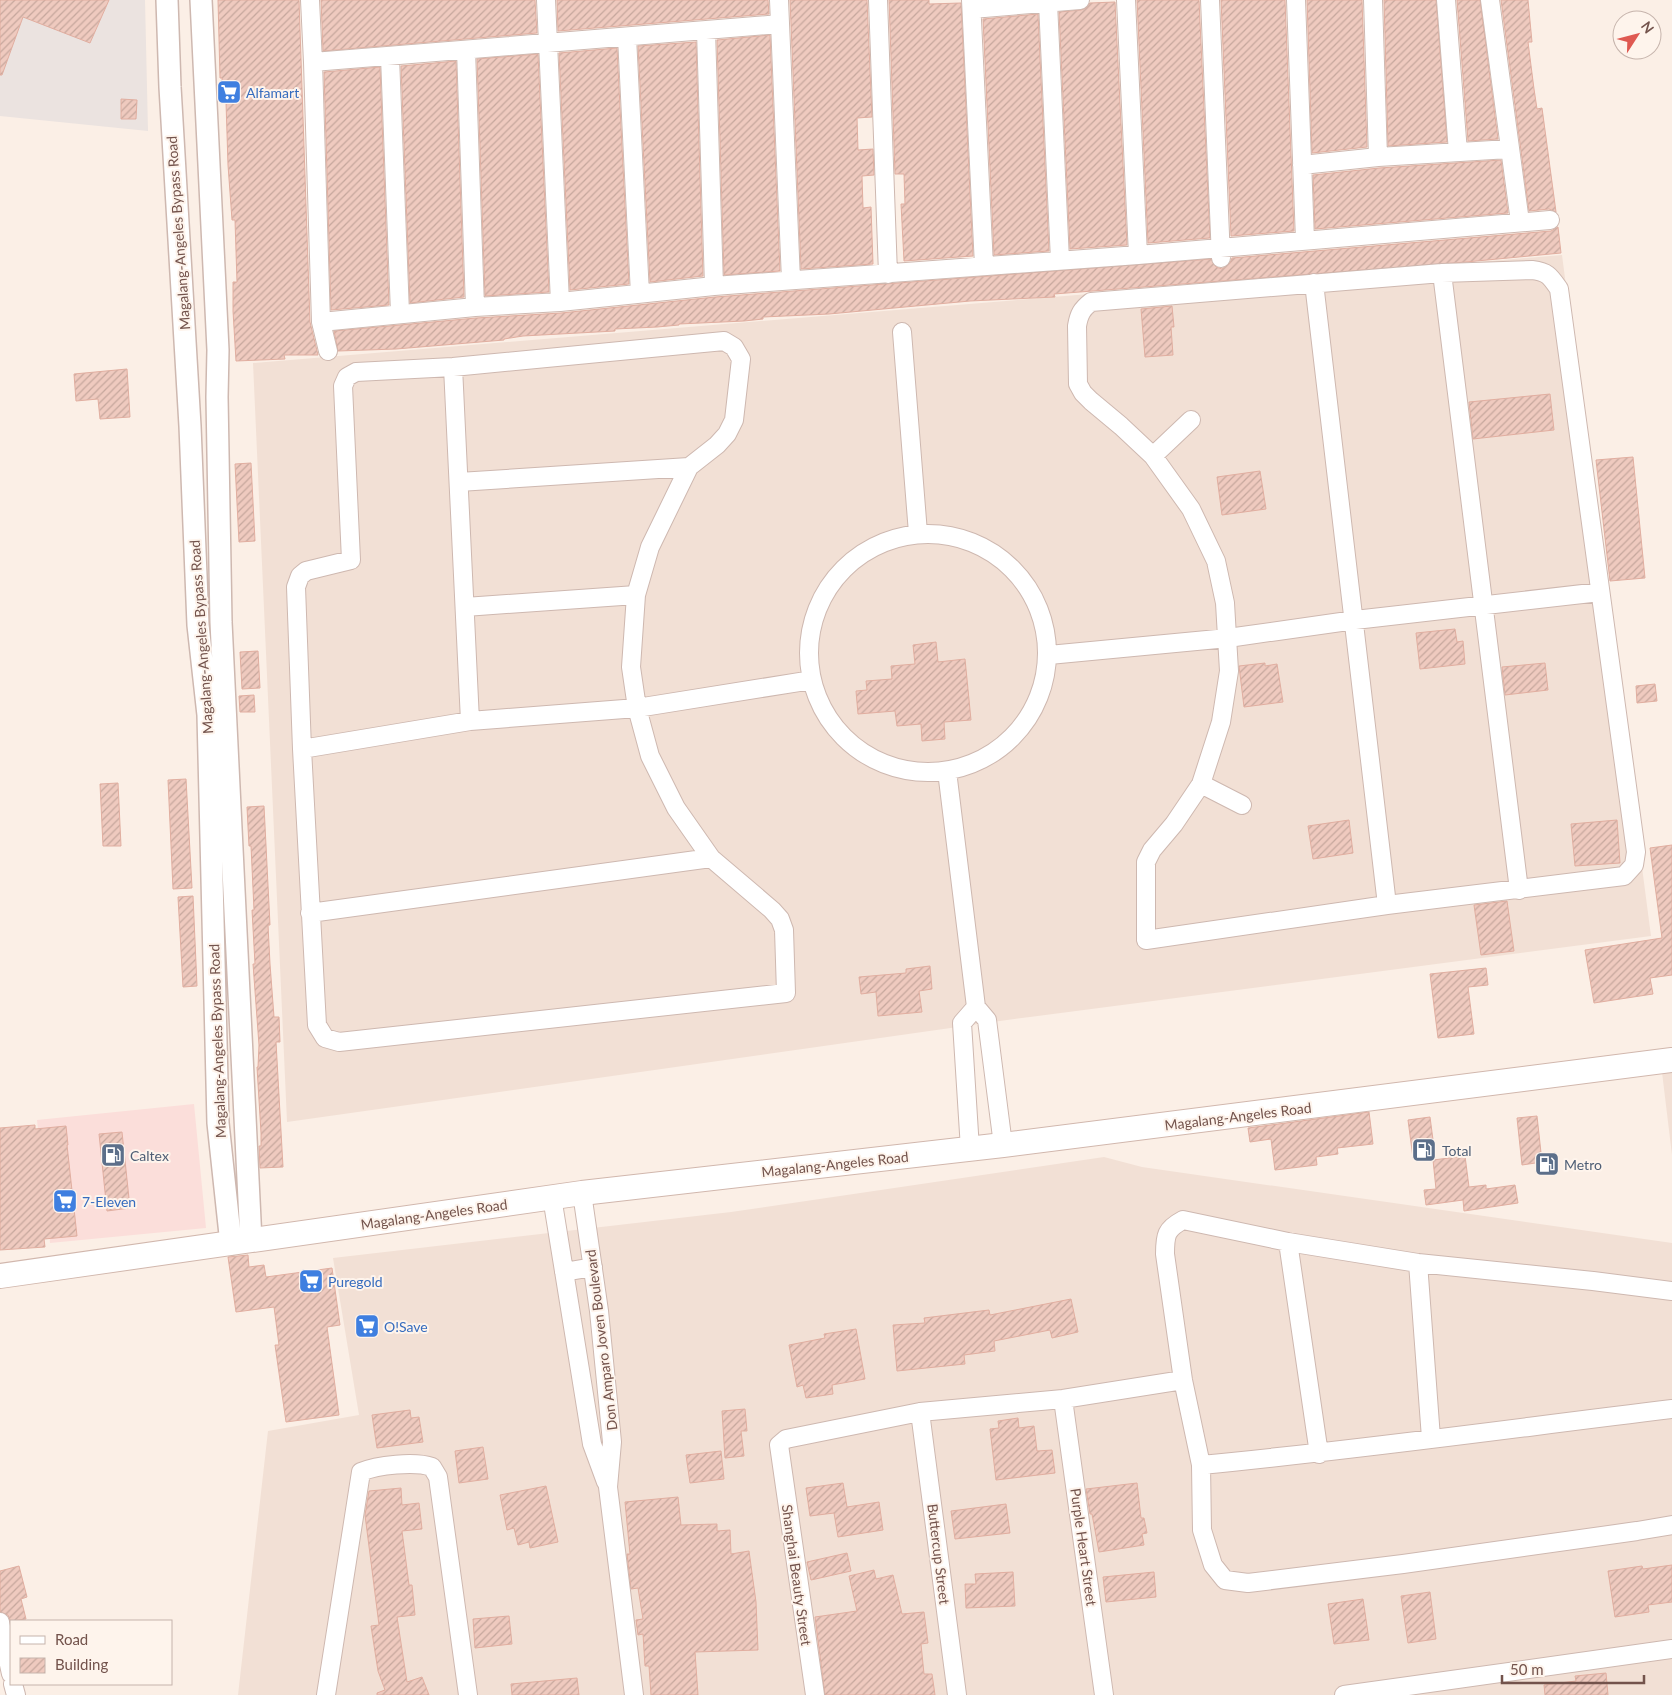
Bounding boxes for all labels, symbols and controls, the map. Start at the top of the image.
north arrow [1612,10,1662,60]
text: N [1638,18,1658,36]
supermarket icon: Alfamart [216,79,242,105]
place label: Alfamart [246,84,299,101]
street label: Magalang-Angeles Bypass Road [163,135,193,331]
street label: Magalang-Angeles Bypass Road [186,539,216,735]
street label: Magalang-Angeles Bypass Road [205,944,229,1138]
street label: Magalang-Angeles Road [1164,1099,1312,1133]
fuel station icon: Total [1411,1137,1437,1163]
fuel station icon: Caltex [100,1142,126,1168]
place label: Total [1442,1142,1472,1159]
place label: Caltex [130,1147,169,1164]
street label: Magalang-Angeles Road [761,1148,909,1180]
fuel station icon: Metro [1534,1151,1560,1177]
place label: Metro [1564,1156,1602,1173]
supermarket icon: 7-Eleven [52,1188,78,1214]
place label: 7-Eleven [82,1193,136,1210]
street label: Magalang-Angeles Road [360,1195,508,1233]
street label: Don Amparo Joven Boulevard [581,1249,621,1431]
supermarket icon: Puregold [298,1268,324,1294]
place label: Puregold [328,1273,383,1290]
supermarket icon: O!Save [354,1313,380,1339]
place label: O!Save [384,1318,428,1335]
street label: Purple Heart Street [1067,1487,1101,1607]
street label: Shanghai Beauty Street [779,1503,815,1647]
street label: Buttercup Street [924,1503,954,1605]
legend [10,1620,172,1685]
text: Road [55,1630,88,1648]
scale bar [1502,1652,1644,1684]
text: Building [55,1655,108,1673]
text: 50 m [1510,1660,1544,1678]

